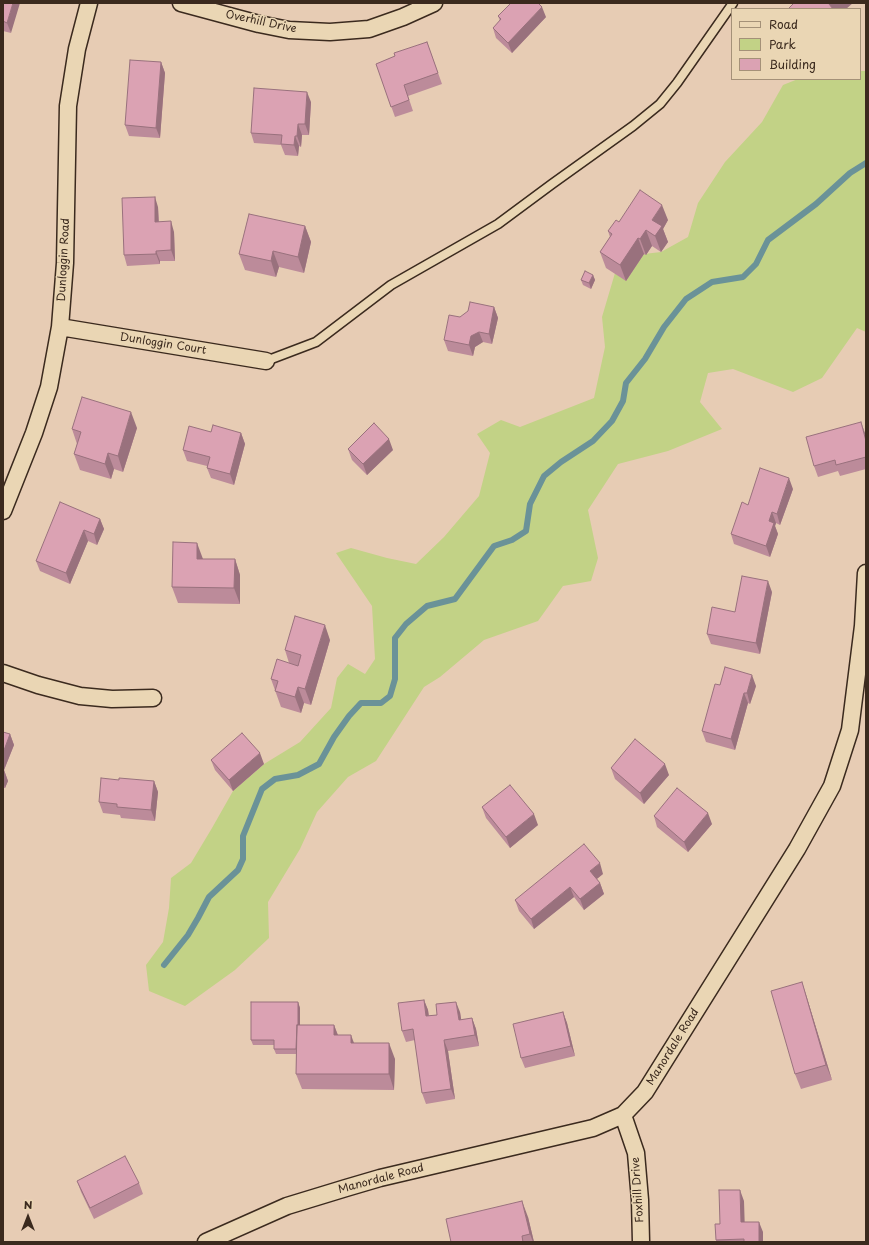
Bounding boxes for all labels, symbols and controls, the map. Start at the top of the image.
street label: Overhill Drive [224,8,298,36]
legend [731,8,861,80]
text: Road [769,15,798,33]
text: Park [769,35,796,53]
text: Building [769,55,816,73]
street label: Dunloggin Road [55,218,73,302]
street label: Dunloggin Court [119,331,207,357]
street label: Manordale Road [644,1006,702,1088]
street label: Foxhill Drive [629,1157,647,1223]
street label: Manordale Road [337,1161,425,1197]
text: N [24,1196,32,1213]
north arrow [8,1197,48,1237]

